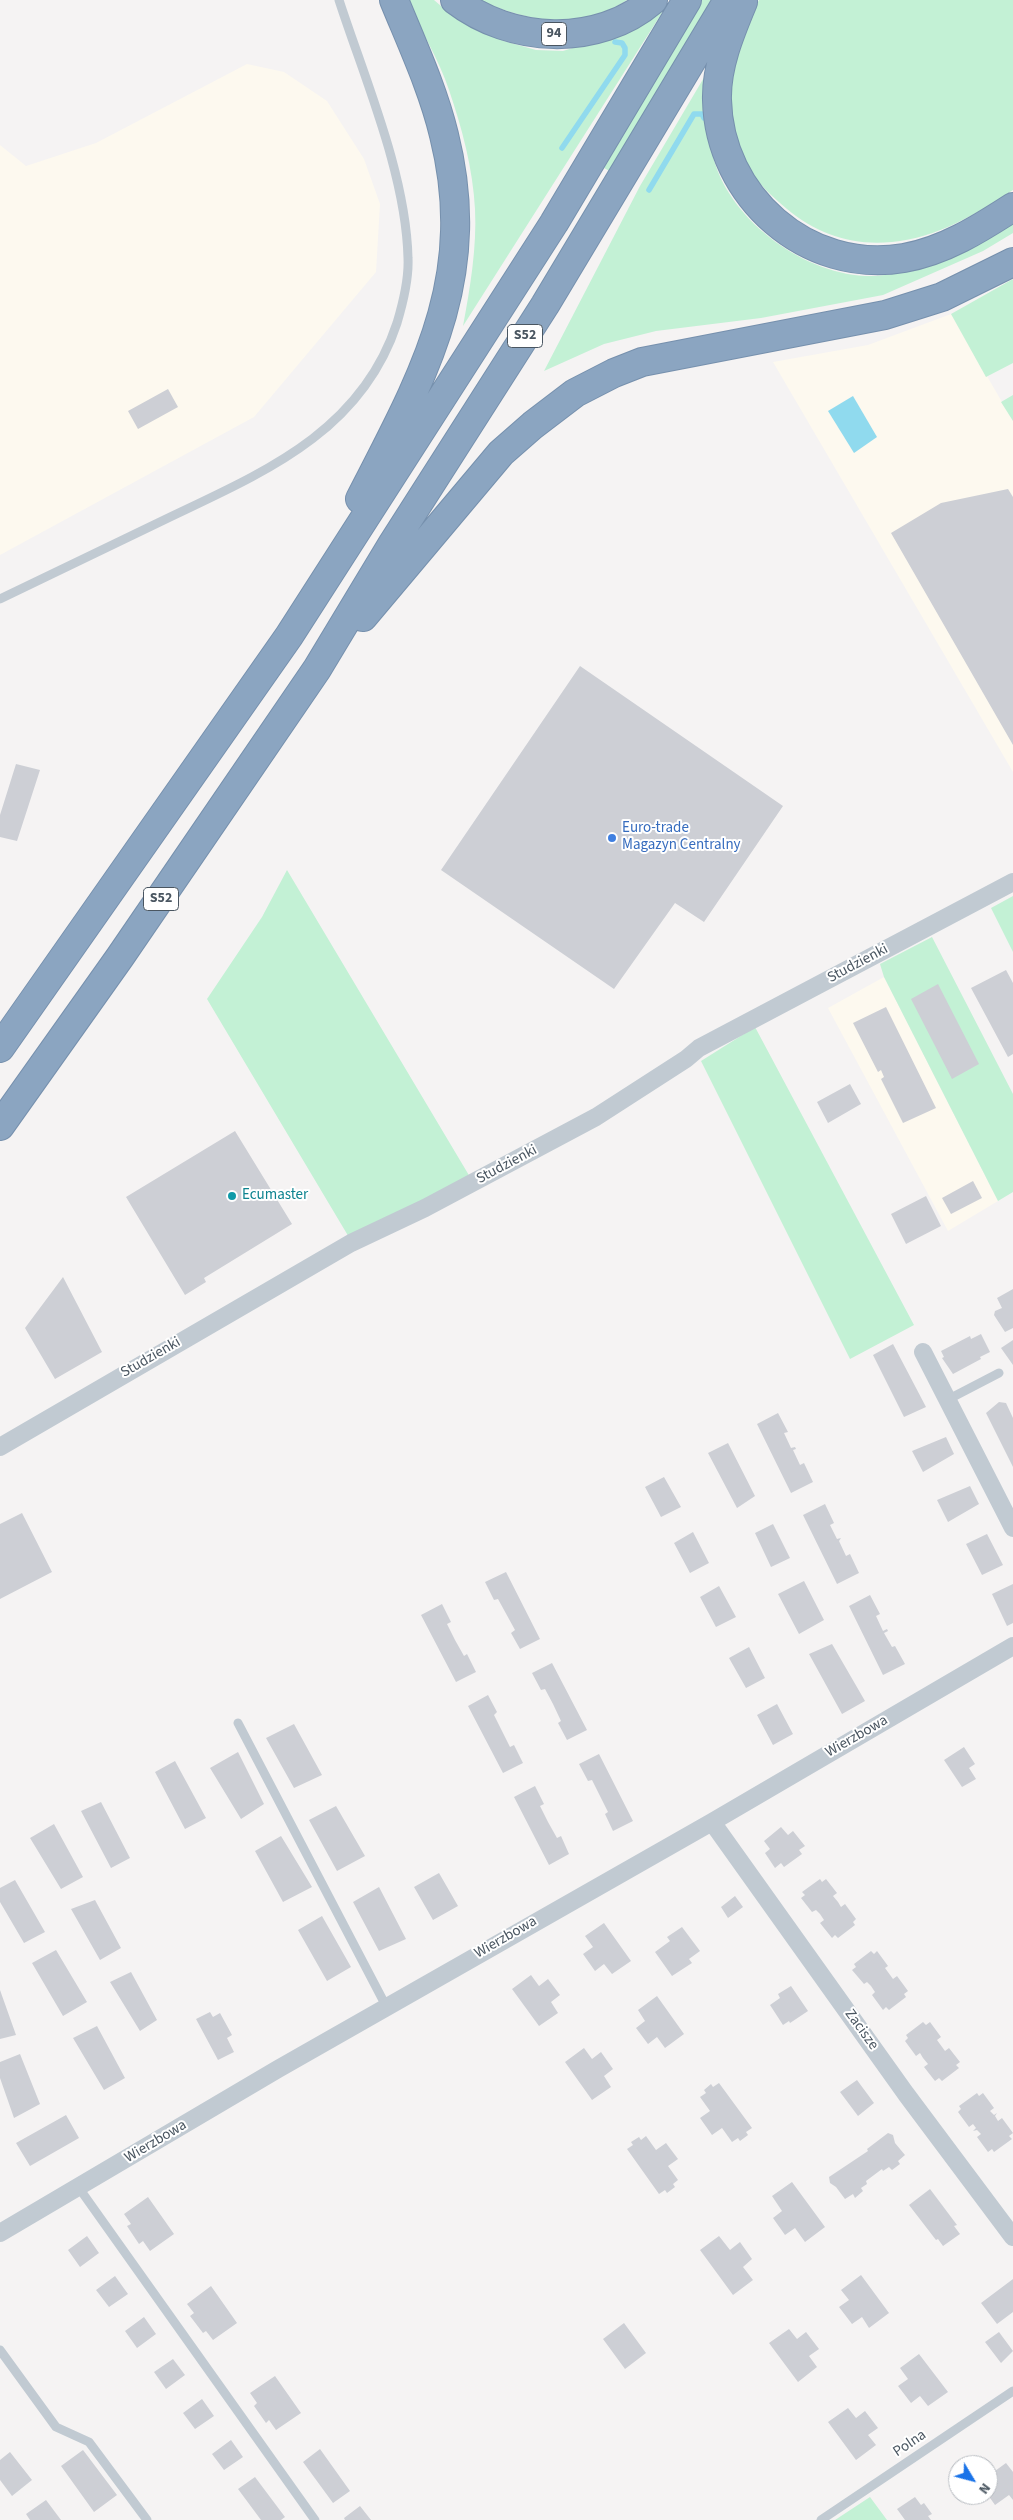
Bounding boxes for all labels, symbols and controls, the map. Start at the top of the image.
road number: 94 [542,22,566,46]
road number: S52 [508,324,542,348]
place label: Euro-trade Magazyn Centralny [622,820,741,855]
marker: Euro-trade Magazyn Centralny [606,832,618,844]
road number: S52 [144,888,178,911]
street label: Studzienki [825,941,891,987]
street label: Studzienki [474,1142,540,1188]
place label: Ecumaster [242,1187,308,1205]
marker: Ecumaster [226,1190,238,1202]
street label: Studzienki [118,1334,184,1382]
street label: Wierzbowa [823,1712,891,1762]
street label: Wierzbowa [472,1913,540,1963]
street label: Zacisze [840,2006,882,2054]
street label: Wierzbowa [122,2117,190,2167]
street label: Polna [890,2427,930,2461]
north arrow [948,2455,998,2505]
text: N [973,2479,995,2498]

